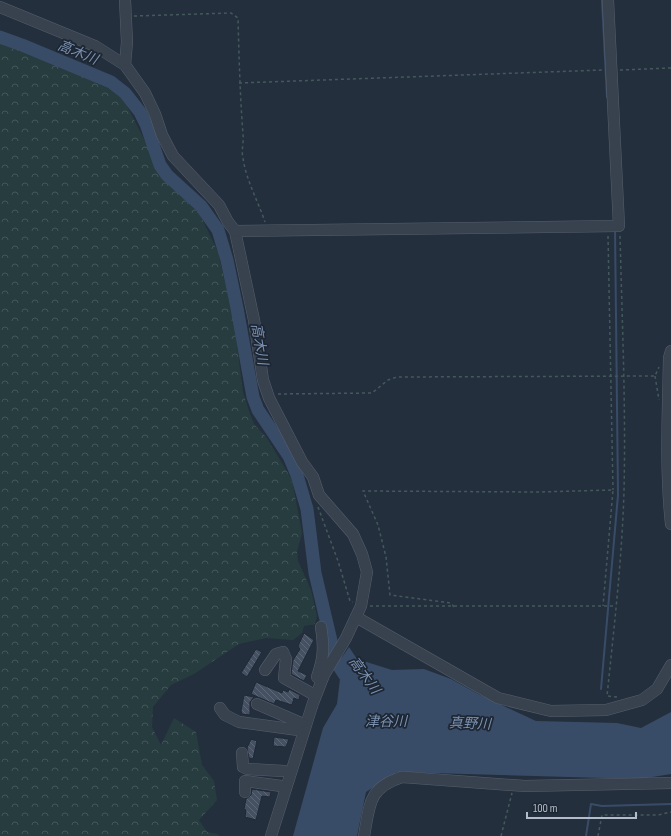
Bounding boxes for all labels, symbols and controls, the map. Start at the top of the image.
water label: 高木川 [55,37,102,69]
water label: 高木川 [247,322,272,368]
water label: 高木川 [345,653,385,699]
water label: 津谷川 [365,713,409,730]
water label: 真野川 [449,714,493,733]
scale bar [527,794,636,820]
text: 100 m [533,801,558,816]

